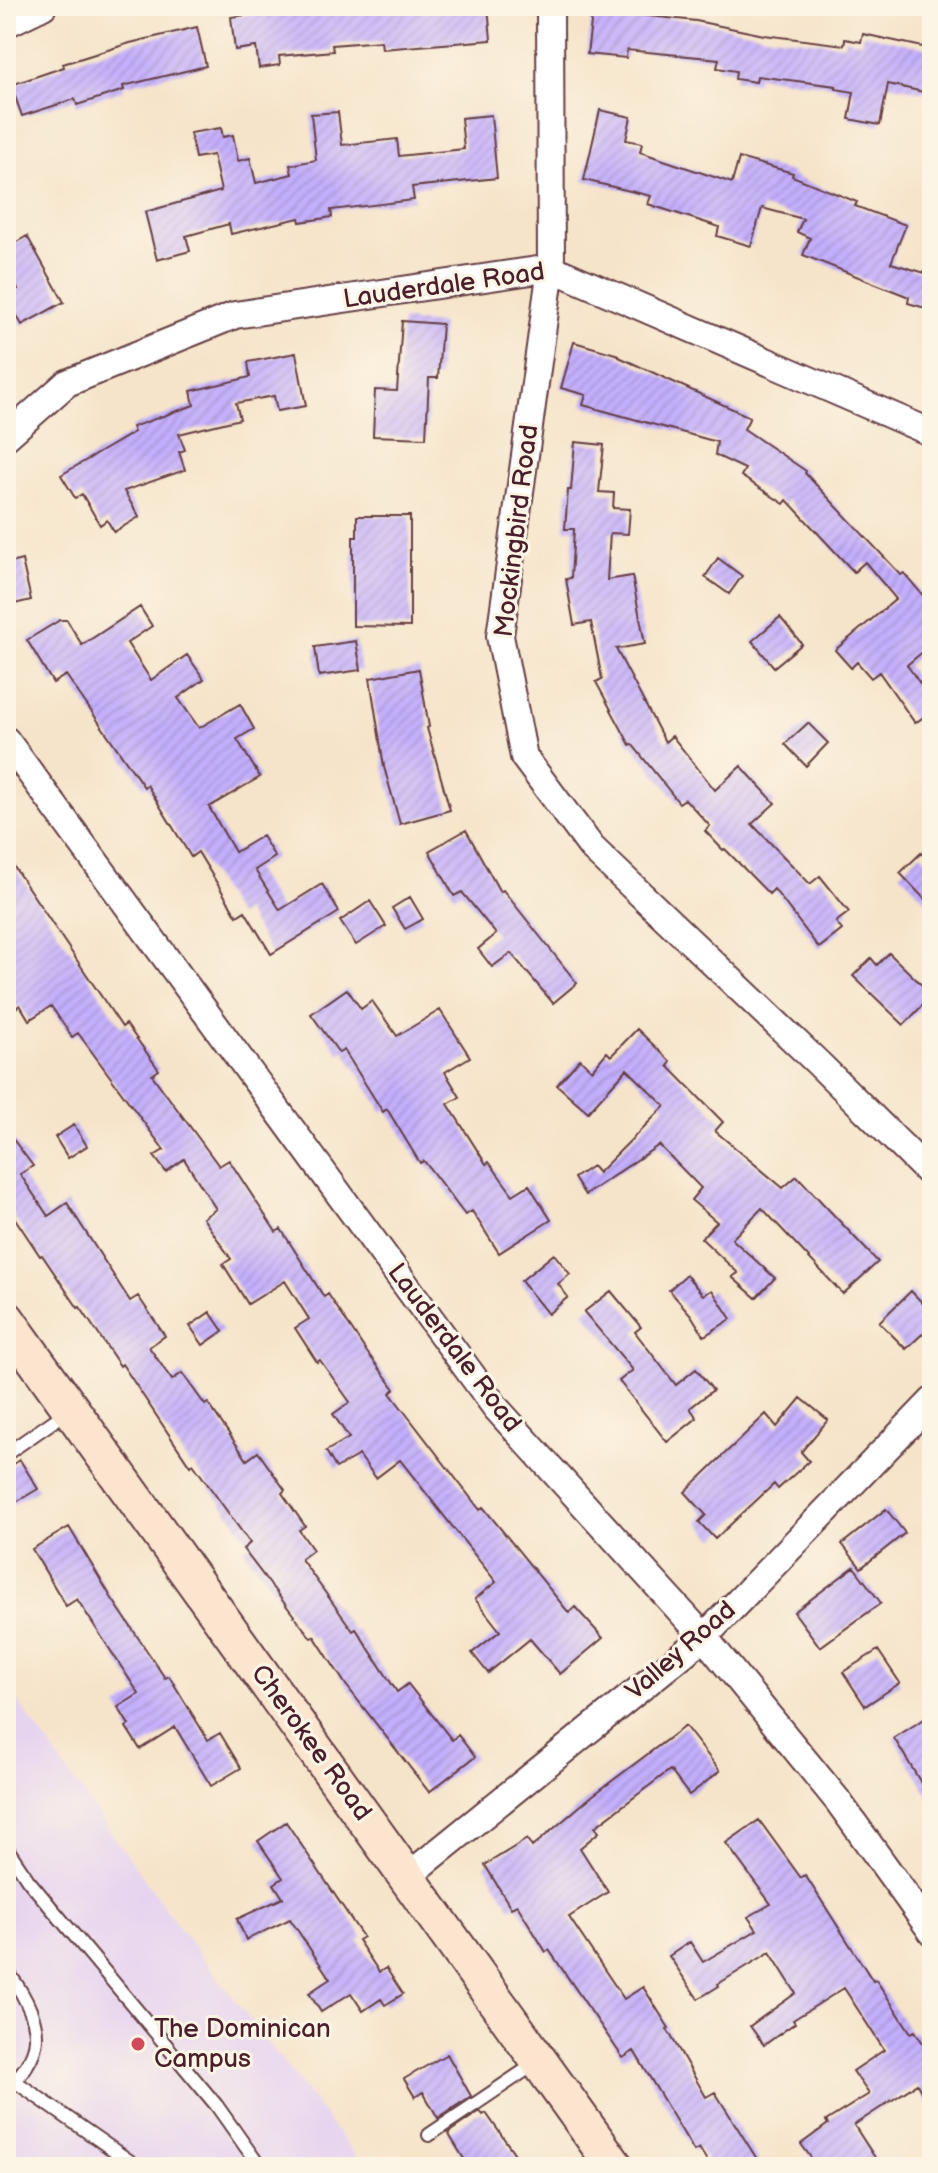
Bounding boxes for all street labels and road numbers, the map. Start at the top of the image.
street label: Lauderdale Road [341,257,547,315]
street label: Mockingbird Road [489,423,545,639]
street label: Lauderdale Road [381,1258,527,1438]
street label: Valley Road [620,1595,742,1707]
street label: Cherokee Road [244,1659,378,1827]

